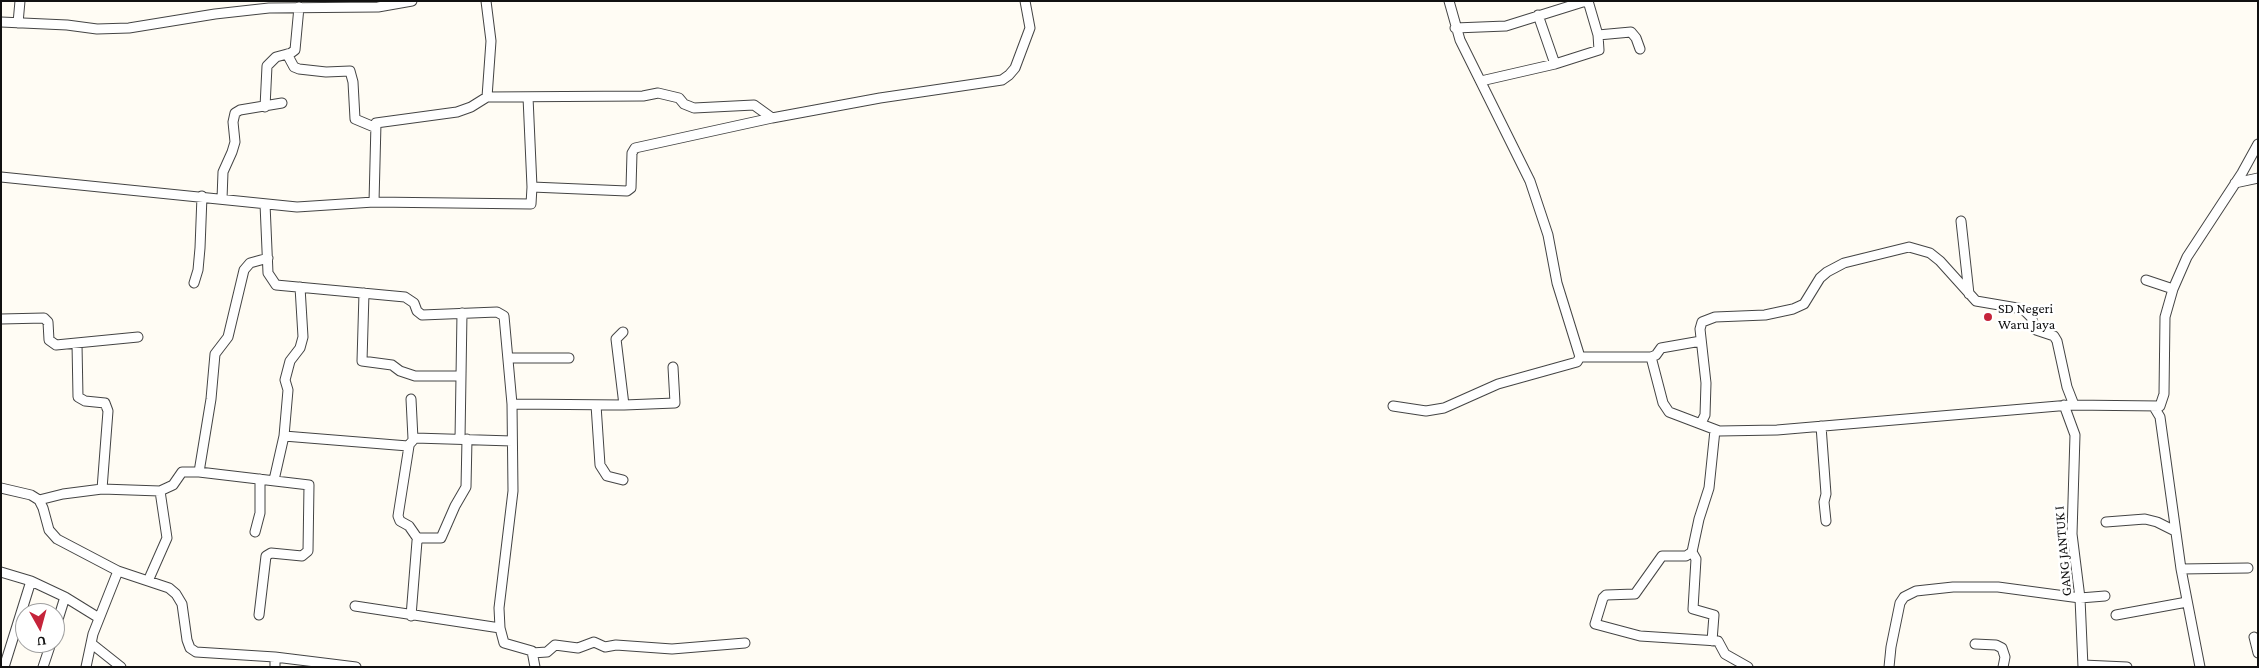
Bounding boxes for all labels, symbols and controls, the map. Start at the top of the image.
place label: SD Negeri Waru Jaya [1998,301,2055,334]
marker: SD Negeri Waru Jaya [1982,311,1994,323]
street label: GANG JANTUK I [2051,505,2075,597]
north arrow [15,603,65,653]
text: U [36,633,47,650]

